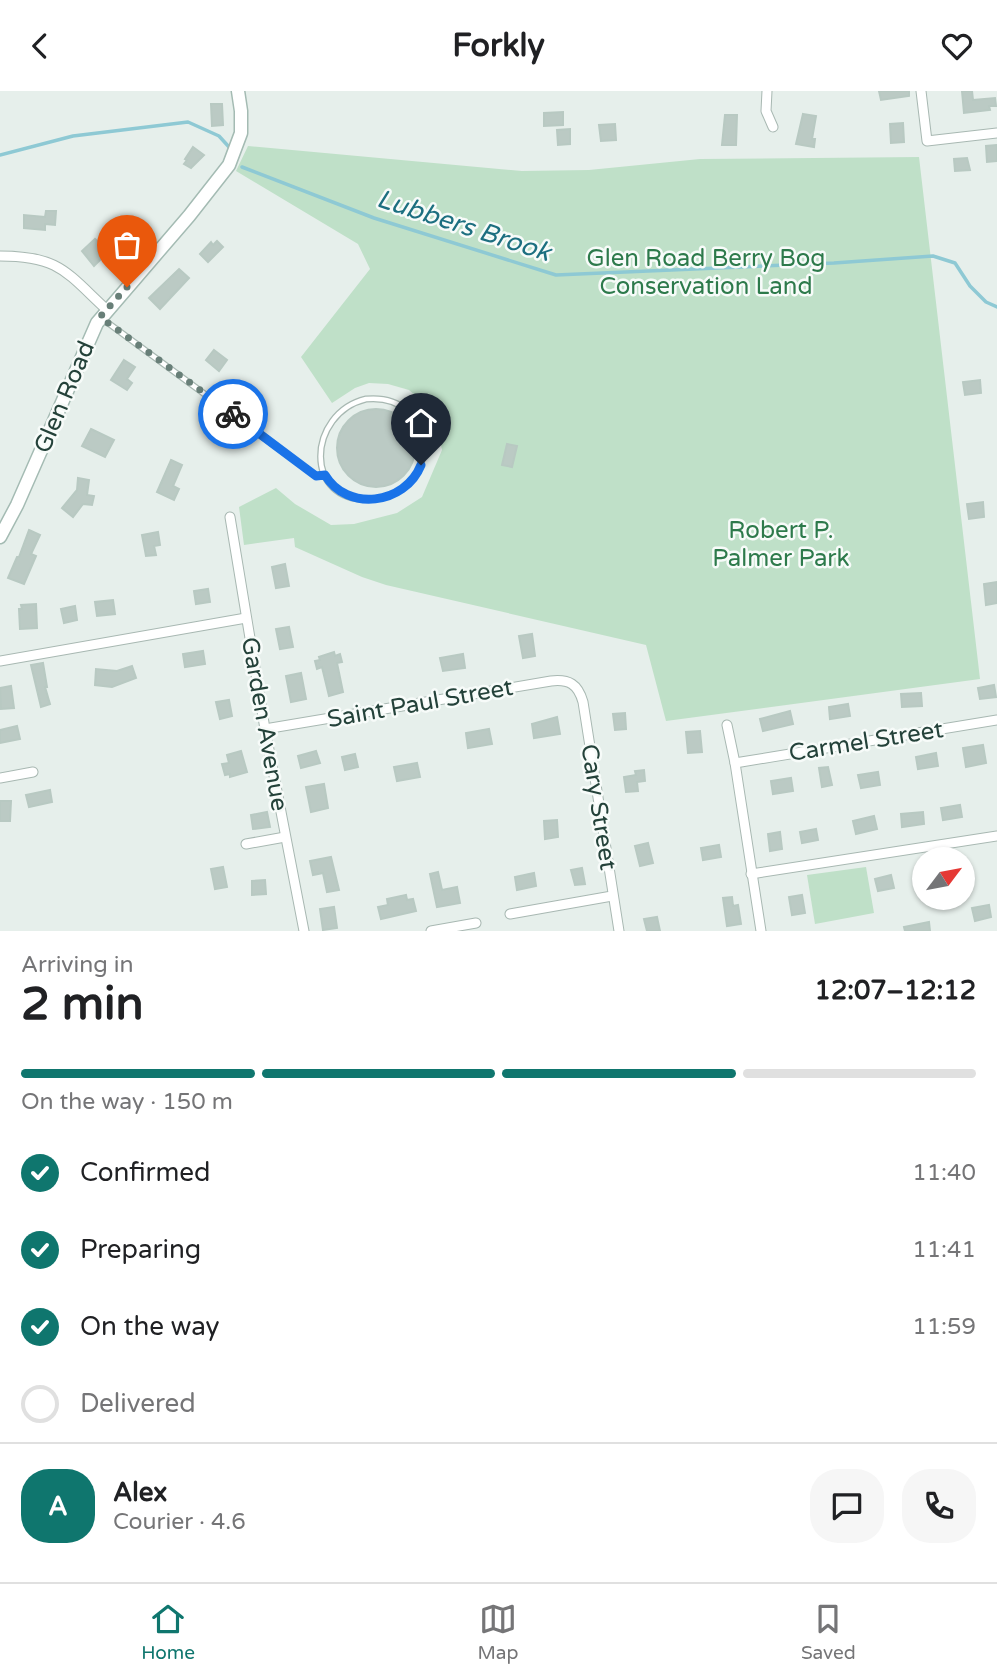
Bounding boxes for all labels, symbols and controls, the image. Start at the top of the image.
icon: back [21,27,59,65]
text: Forkly [452,27,545,65]
icon: heart [938,27,976,65]
water label: Lubbers Brook [373,183,556,269]
pin [97,215,157,287]
icon: bag [108,226,146,264]
park label: Glen Road Berry Bog Conservation Land [587,244,826,301]
street label: Glen Road [28,337,101,458]
courier [198,379,268,449]
pin [391,393,451,465]
icon: bike [214,395,252,433]
icon: home [402,404,440,442]
park label: Robert P. Palmer Park [712,516,850,573]
street label: Garden Avenue [235,635,294,813]
street label: Saint Paul Street [325,673,515,734]
street label: Carmel Street [787,715,945,768]
street label: Cary Street [574,742,623,872]
north arrow [912,847,975,910]
map controls [912,847,975,910]
text: Arriving in [21,951,134,979]
text: 12:07–12:12 [815,975,976,1006]
text: 2 min [21,977,144,1032]
text: On the way · 150 m [21,1088,233,1116]
icon: check [21,1154,59,1192]
text: Confirmed [80,1157,210,1188]
text: 11:40 [912,1159,976,1187]
icon: check [21,1231,59,1269]
text: Preparing [80,1234,201,1265]
text: 11:41 [912,1236,976,1264]
icon: check [21,1308,59,1346]
text: On the way [80,1311,220,1342]
text: 11:59 [912,1313,976,1341]
text: Delivered [80,1388,196,1419]
button: chat [810,1469,884,1543]
button: phone [902,1469,976,1543]
text: Alex [113,1477,167,1508]
text: A [48,1491,68,1522]
text: Courier · 4.6 [113,1508,246,1536]
tab: Home [141,1600,195,1664]
tab: Map [477,1600,518,1664]
tab: Saved [801,1600,856,1664]

